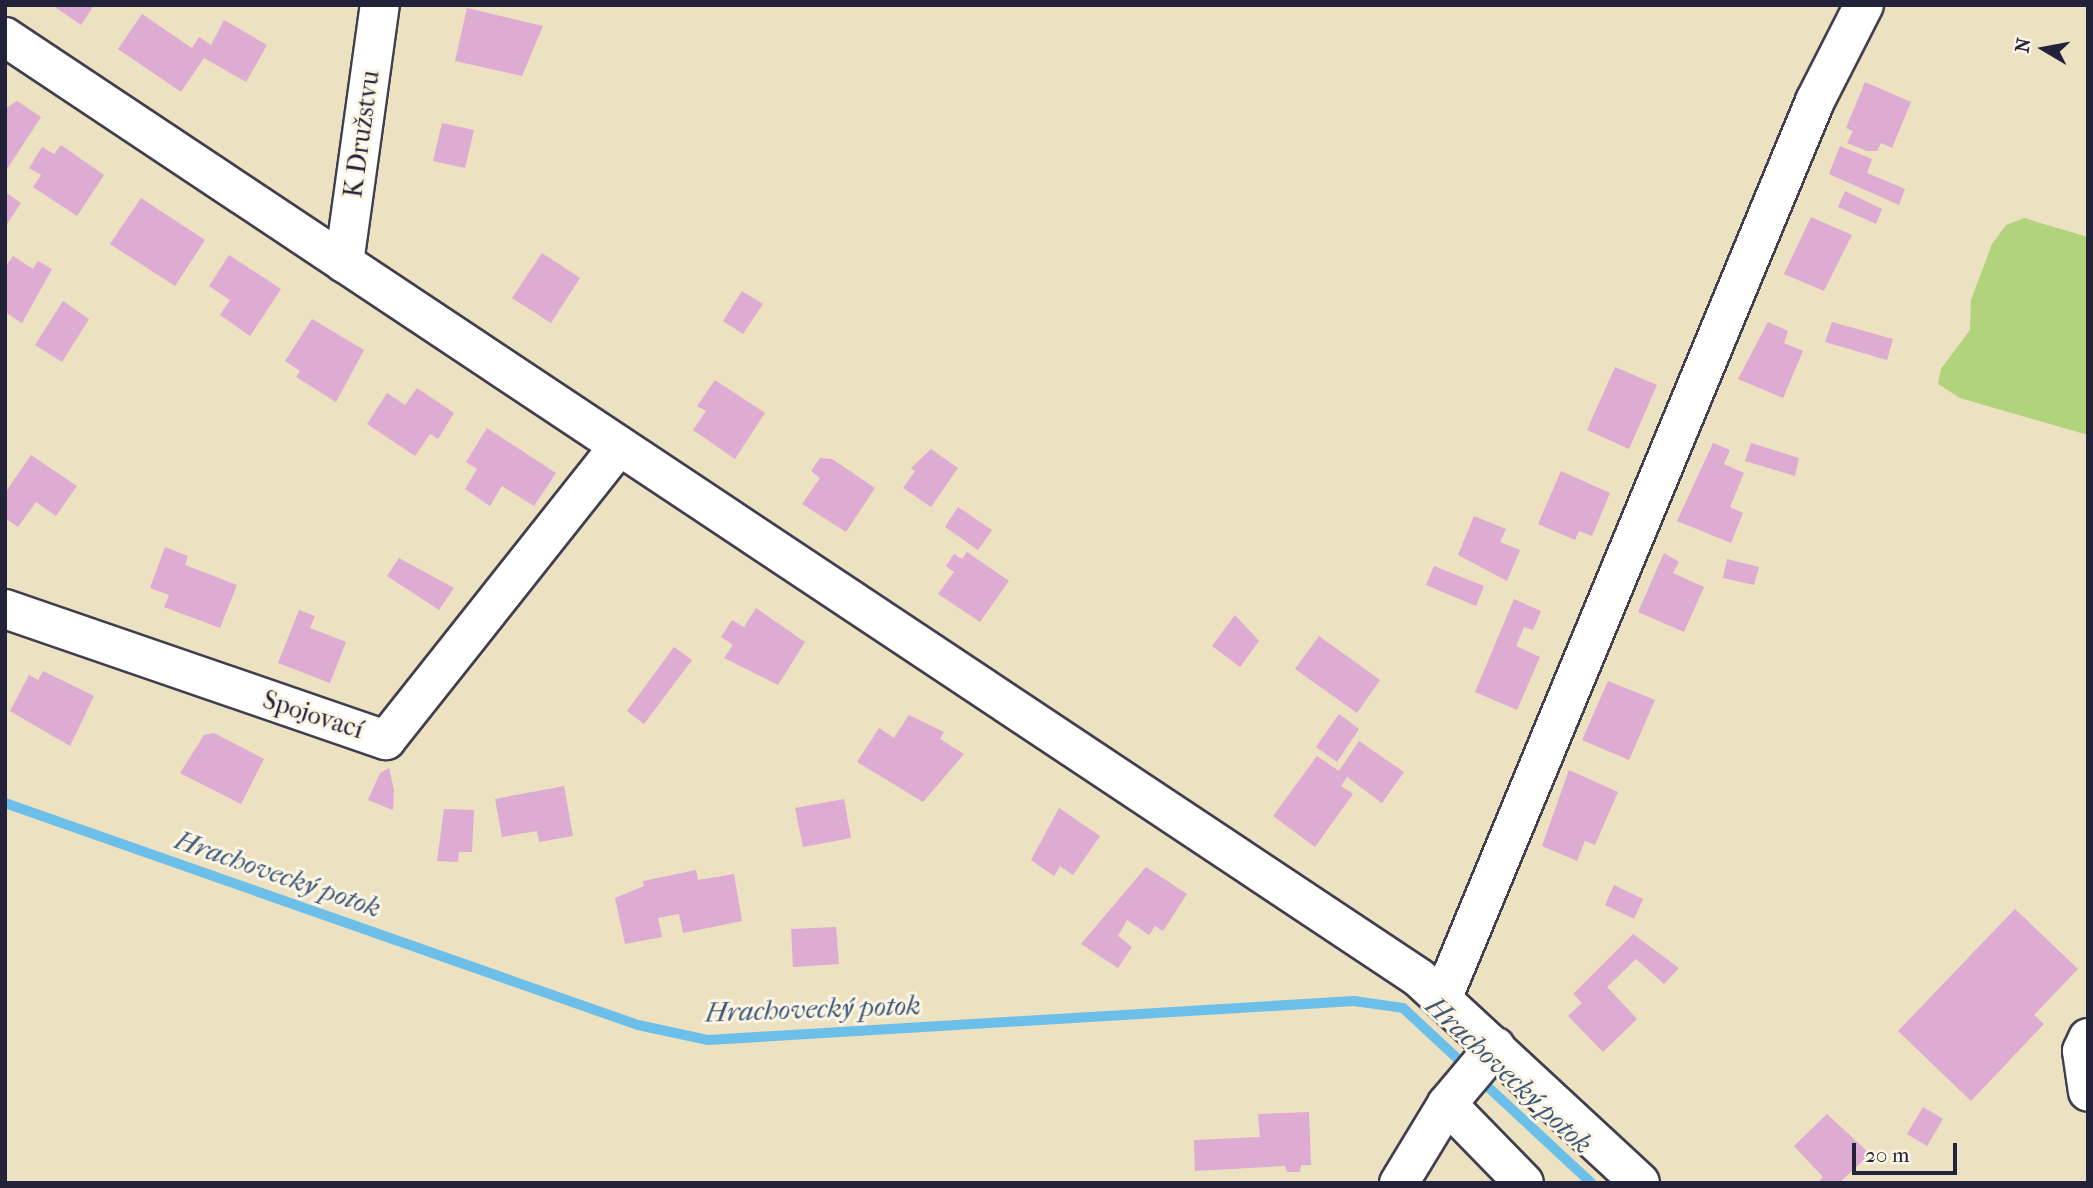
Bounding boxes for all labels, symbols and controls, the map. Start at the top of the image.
north arrow [2009,14,2079,84]
text: N [2011,36,2035,54]
street label: K Družstvu [338,68,386,200]
street label: Spojovací [259,684,367,746]
water label: Hrachovecký potok [171,823,385,925]
water label: Hrachovecký potok [705,988,921,1030]
water label: Hrachovecký potok [1419,989,1599,1161]
scale bar [1855,1128,1960,1172]
text: 20 m [1865,1143,1909,1167]

